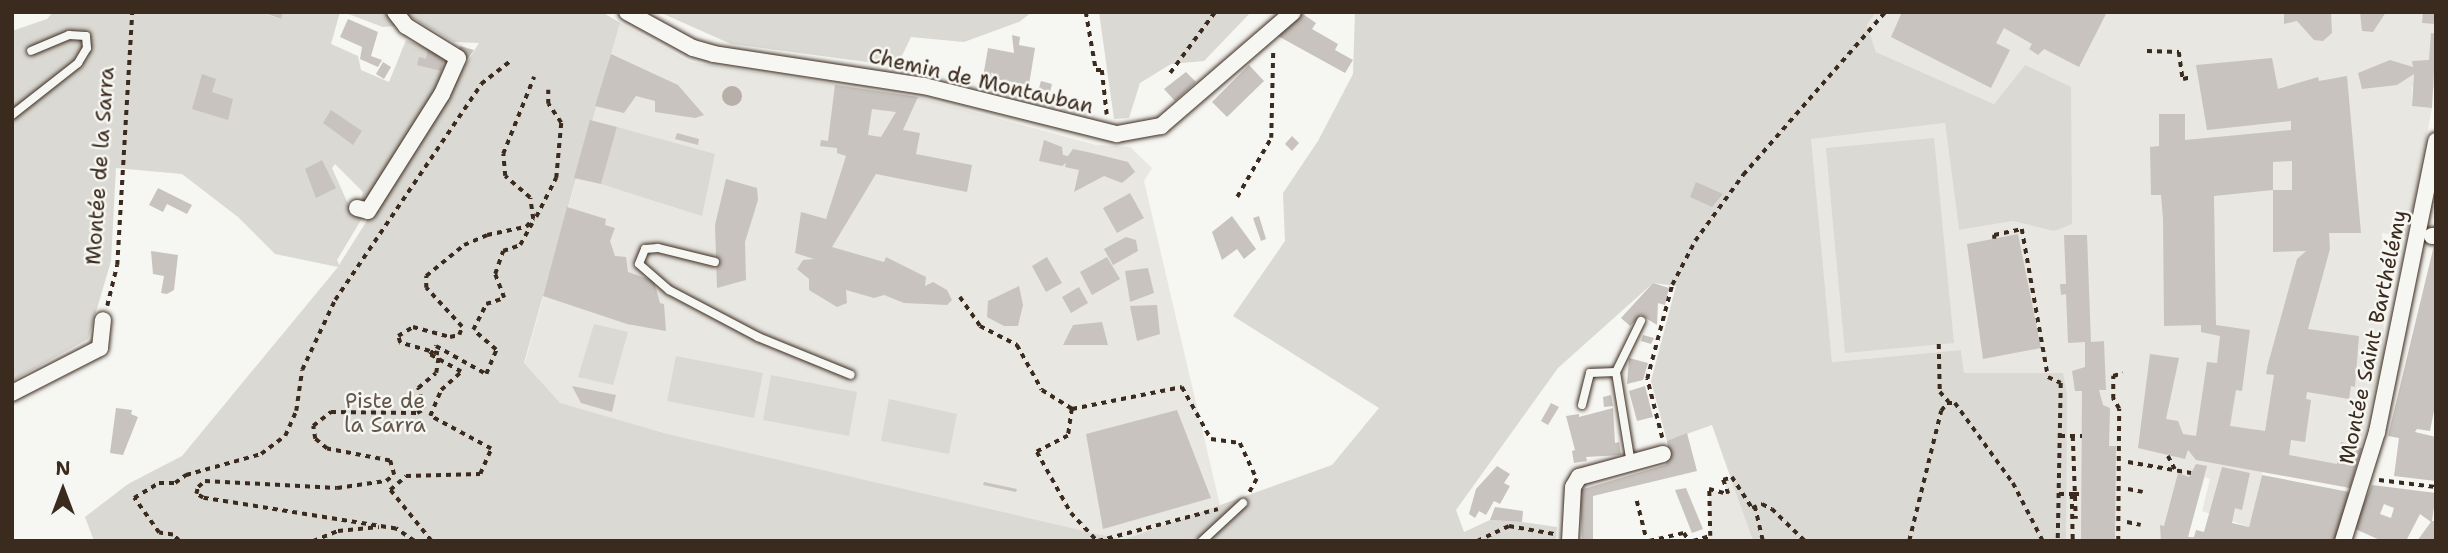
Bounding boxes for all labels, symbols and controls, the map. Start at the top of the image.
street label: Chemin de Montauban [866,43,1096,119]
street label: Montée de la Sarra [81,66,119,266]
street label: Montée Saint Barthélémy [2334,208,2412,466]
park label: Piste de la Sarra [344,388,426,438]
north arrow [28,455,98,525]
text: N [55,456,71,481]

